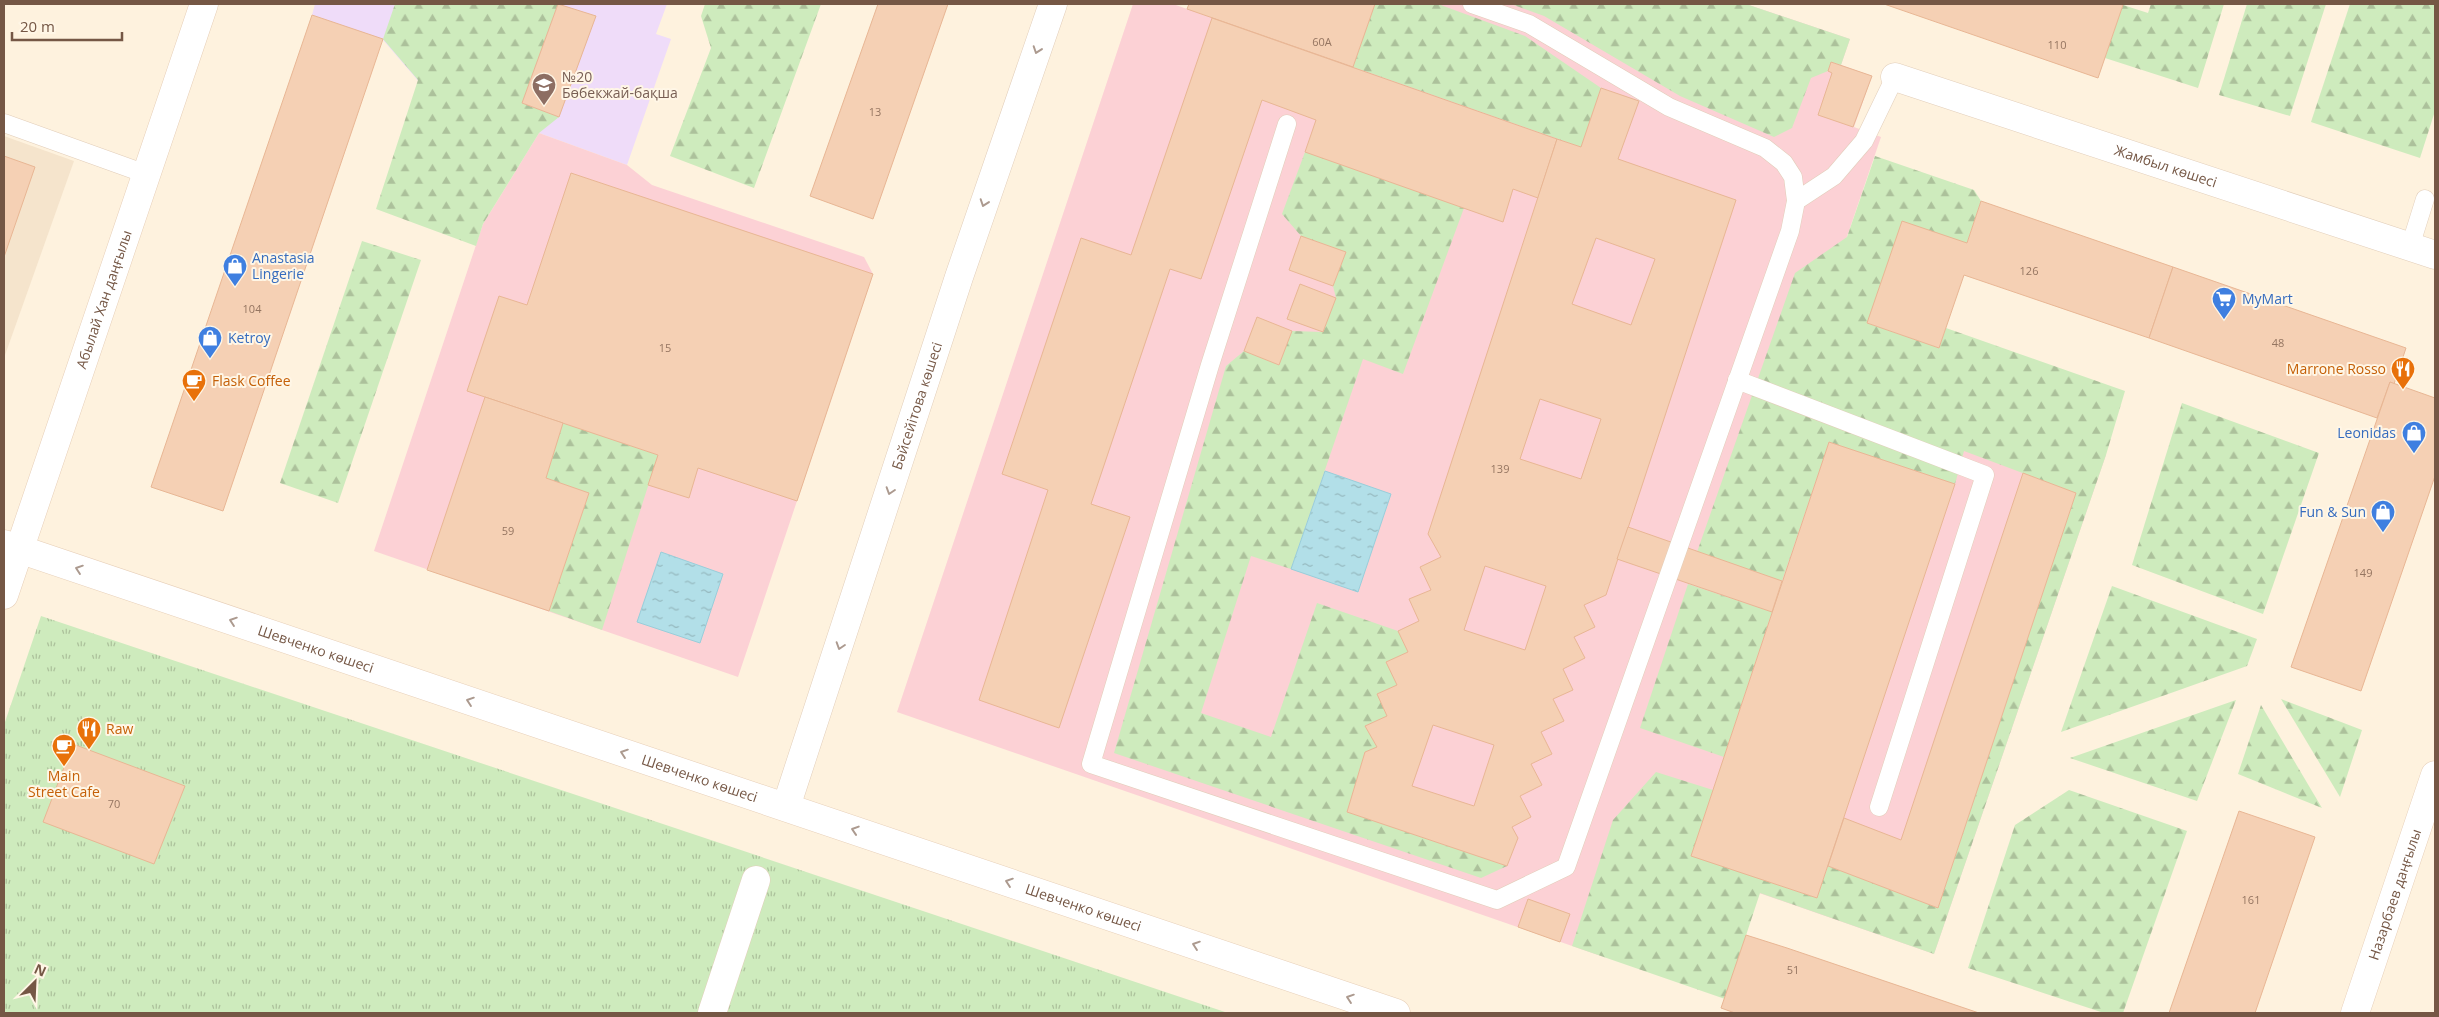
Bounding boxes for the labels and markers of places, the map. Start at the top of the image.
place label: №20 Бөбекжай-бақша [562,67,678,102]
school or university icon: №20 Бөбекжай-бақша [531,72,557,106]
place label: Anastasia Lingerie [252,248,315,283]
shop icon: Anastasia Lingerie [222,253,248,287]
supermarket icon: MyMart [2211,286,2237,320]
place label: MyMart [2242,289,2293,308]
shop icon: Ketroy [197,325,223,359]
place label: Ketroy [228,328,272,347]
restaurant icon: Marrone Rosso [2390,356,2416,390]
place label: Marrone Rosso [2287,359,2386,378]
cafe icon: Flask Coffee [181,368,207,402]
place label: Flask Coffee [212,371,291,390]
shop icon: Leonidas [2401,420,2427,454]
place label: Leonidas [2337,423,2396,442]
shop icon: Fun & Sun [2370,499,2396,533]
place label: Fun & Sun [2299,502,2366,521]
restaurant icon: Raw [76,716,102,750]
place label: Raw [106,719,133,738]
cafe icon: Main Street Сafe [51,733,77,767]
place label: Main Street Сafe [28,766,100,801]

